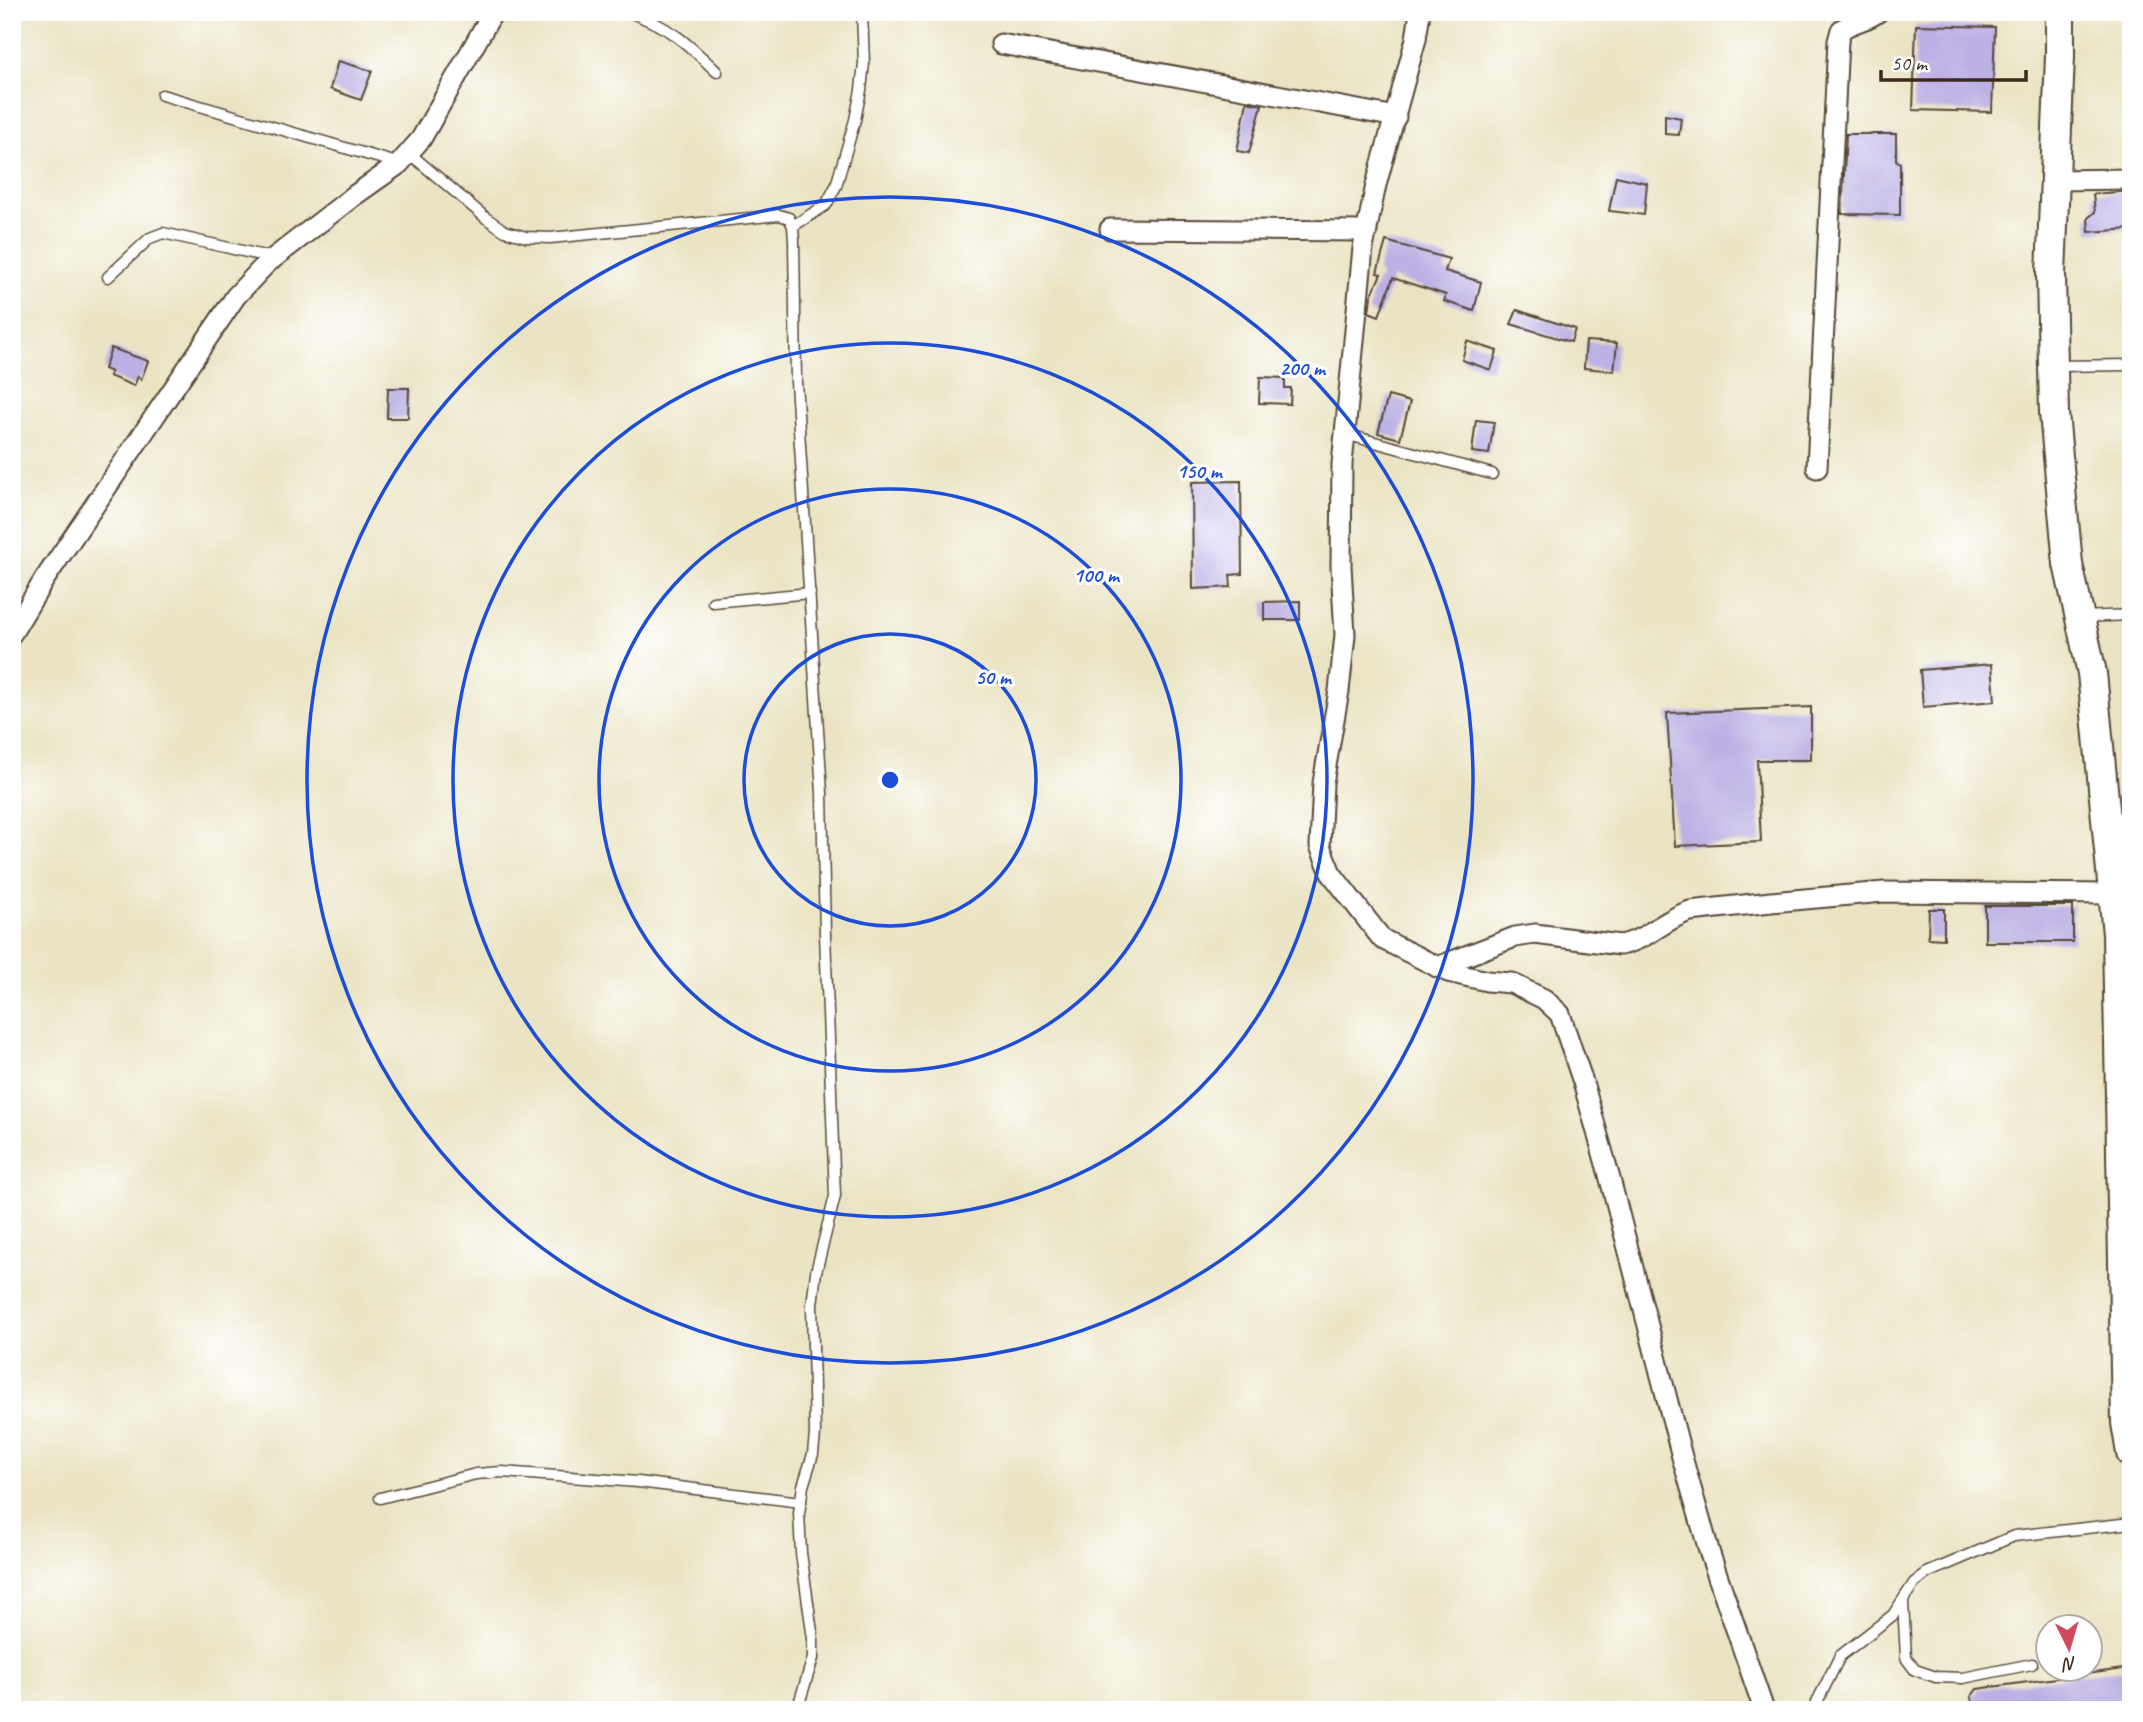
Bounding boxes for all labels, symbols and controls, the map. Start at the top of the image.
scale bar [1881,38,2026,82]
text: 50 m [1891,50,1929,76]
text: 200 m [1279,355,1327,381]
text: 150 m [1176,458,1224,484]
text: 100 m [1073,562,1121,588]
text: 50 m [975,664,1013,690]
centre of rings [878,768,902,792]
north arrow [2035,1614,2104,1684]
text: N [2060,1651,2077,1677]

